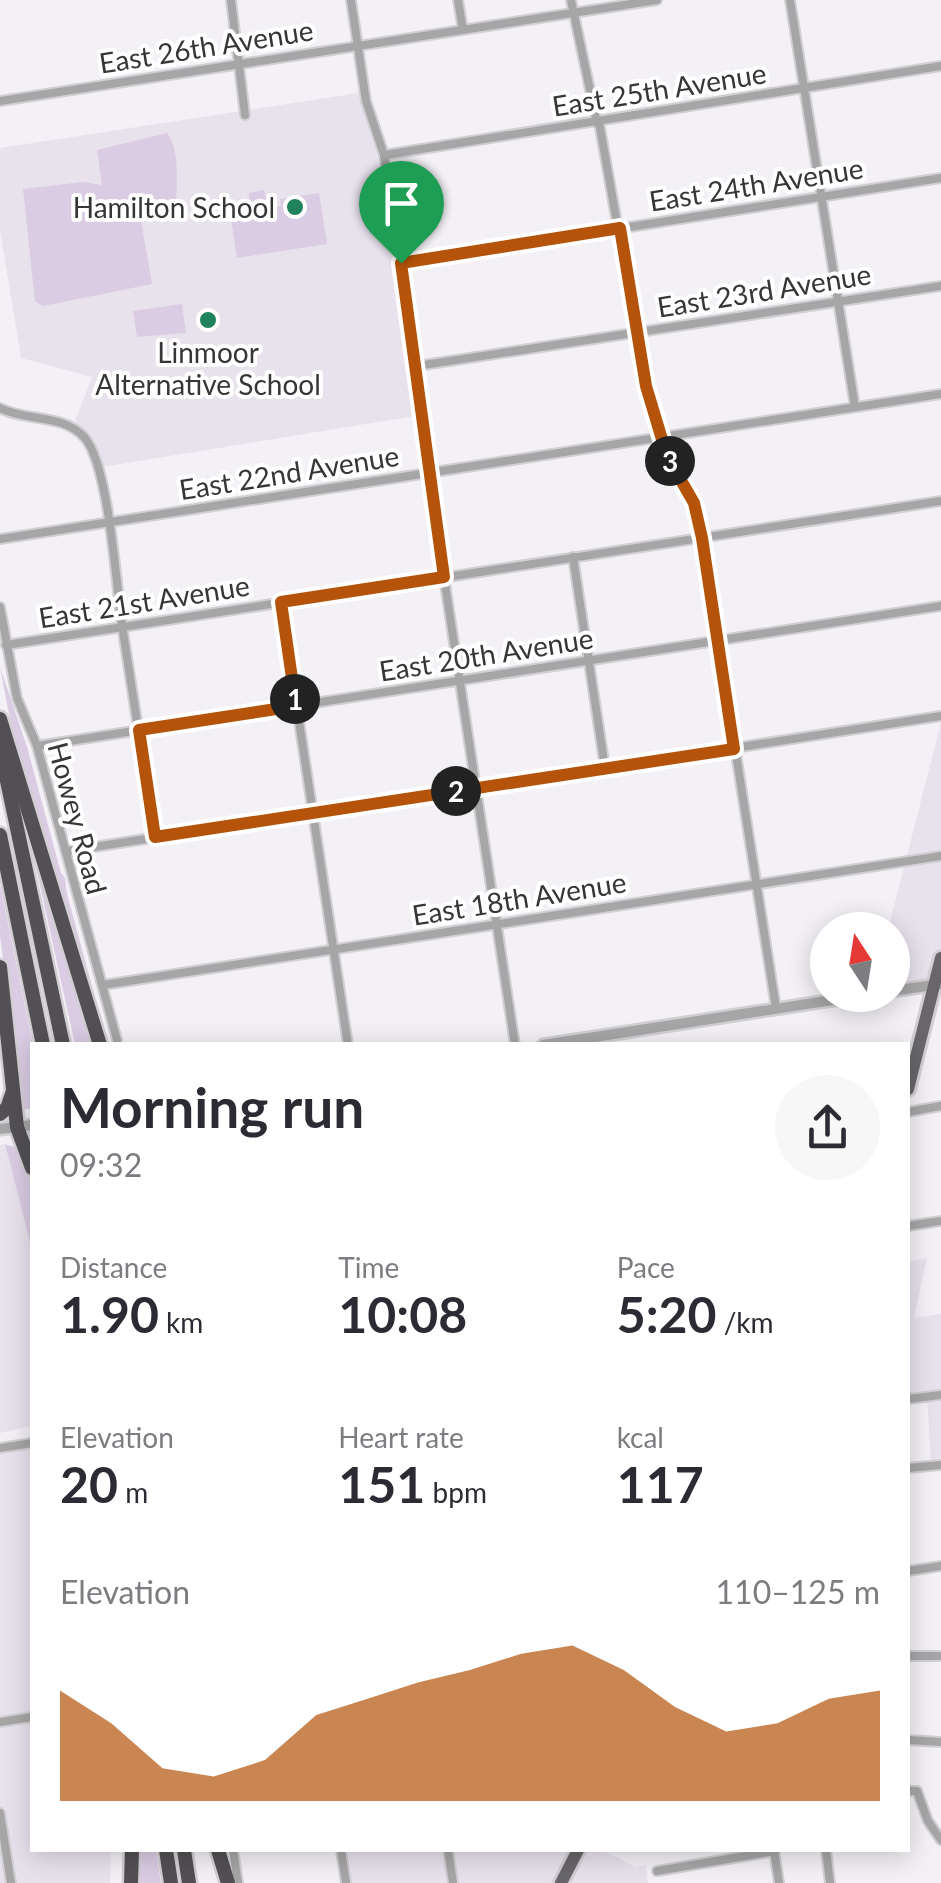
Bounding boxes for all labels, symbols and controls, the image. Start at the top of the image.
street label: East 26th Avenue [97,12,315,80]
street label: East 25th Avenue [550,55,768,123]
street label: East 24th Avenue [647,150,865,218]
pin [359,161,444,264]
icon: arrive [374,176,429,231]
place label: Hamilton School [73,190,275,224]
marker: Hamilton School [284,196,306,218]
street label: East 23rd Avenue [655,256,873,324]
marker: Linmoor Alternative School [197,309,219,331]
place label: Linmoor Alternative School [95,335,321,401]
pin: 3 [645,436,695,486]
street label: East 22nd Avenue [177,438,401,506]
text: 3 [662,444,678,478]
street label: East 21st Avenue [36,568,252,634]
street label: East 20th Avenue [377,620,595,688]
pin: 1 [270,674,320,724]
text: 1 [287,682,303,716]
street label: Howey Road [41,738,115,898]
pin: 2 [431,766,481,816]
text: 2 [448,774,464,808]
street label: East 18th Avenue [410,864,628,932]
north arrow [810,912,910,1012]
map controls [810,912,910,1012]
text: Morning run [60,1074,364,1140]
button: share [775,1075,880,1180]
text: 09:32 [60,1145,142,1184]
text: Distance [60,1250,167,1284]
text: Time [338,1250,399,1284]
text: Pace [617,1250,675,1284]
text: 1.90 [60,1284,159,1344]
text: 10:08 [338,1284,467,1344]
text: 5:20 [617,1284,717,1344]
text: km [159,1305,203,1339]
text: /km [717,1305,774,1339]
text: Elevation [60,1420,174,1454]
text: Heart rate [338,1420,464,1454]
text: kcal [617,1420,664,1454]
text: 20 [60,1454,118,1514]
text: 151 [338,1454,425,1514]
text: 117 [617,1454,704,1514]
text: m [118,1475,148,1509]
text: bpm [425,1475,487,1509]
text: Elevation [60,1572,190,1611]
text: 110–125 m [716,1572,880,1611]

